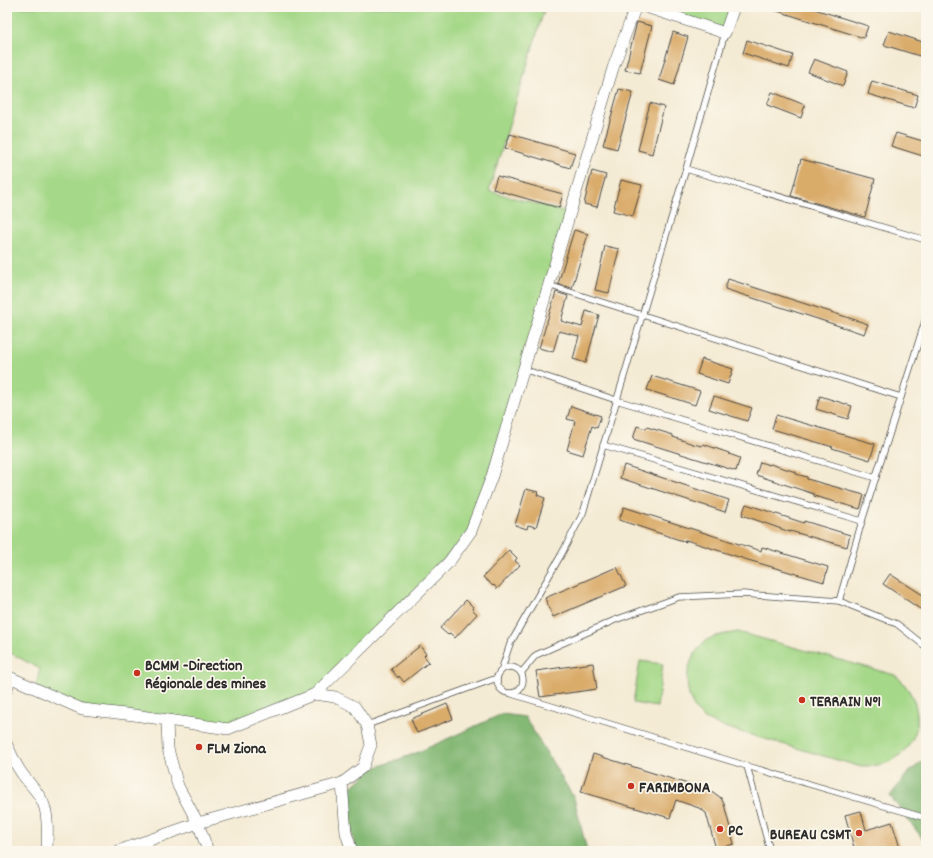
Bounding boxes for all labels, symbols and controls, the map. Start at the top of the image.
place label: BCMM -Direction Régionale des mines [145,655,266,696]
marker: BCMM -Direction Régionale des mines [132,668,142,678]
place label: TERRAIN N°1 [810,691,881,714]
marker: TERRAIN N°1 [797,695,807,705]
place label: FLM Ziona [207,738,267,761]
marker: FLM Ziona [194,742,204,752]
place label: FARIMBONA [639,777,711,800]
marker: FARIMBONA [626,781,636,791]
place label: PC [728,820,743,843]
marker: PC [715,824,725,834]
place label: BUREAU CSMT [770,824,852,847]
marker: BUREAU CSMT [854,828,864,838]

